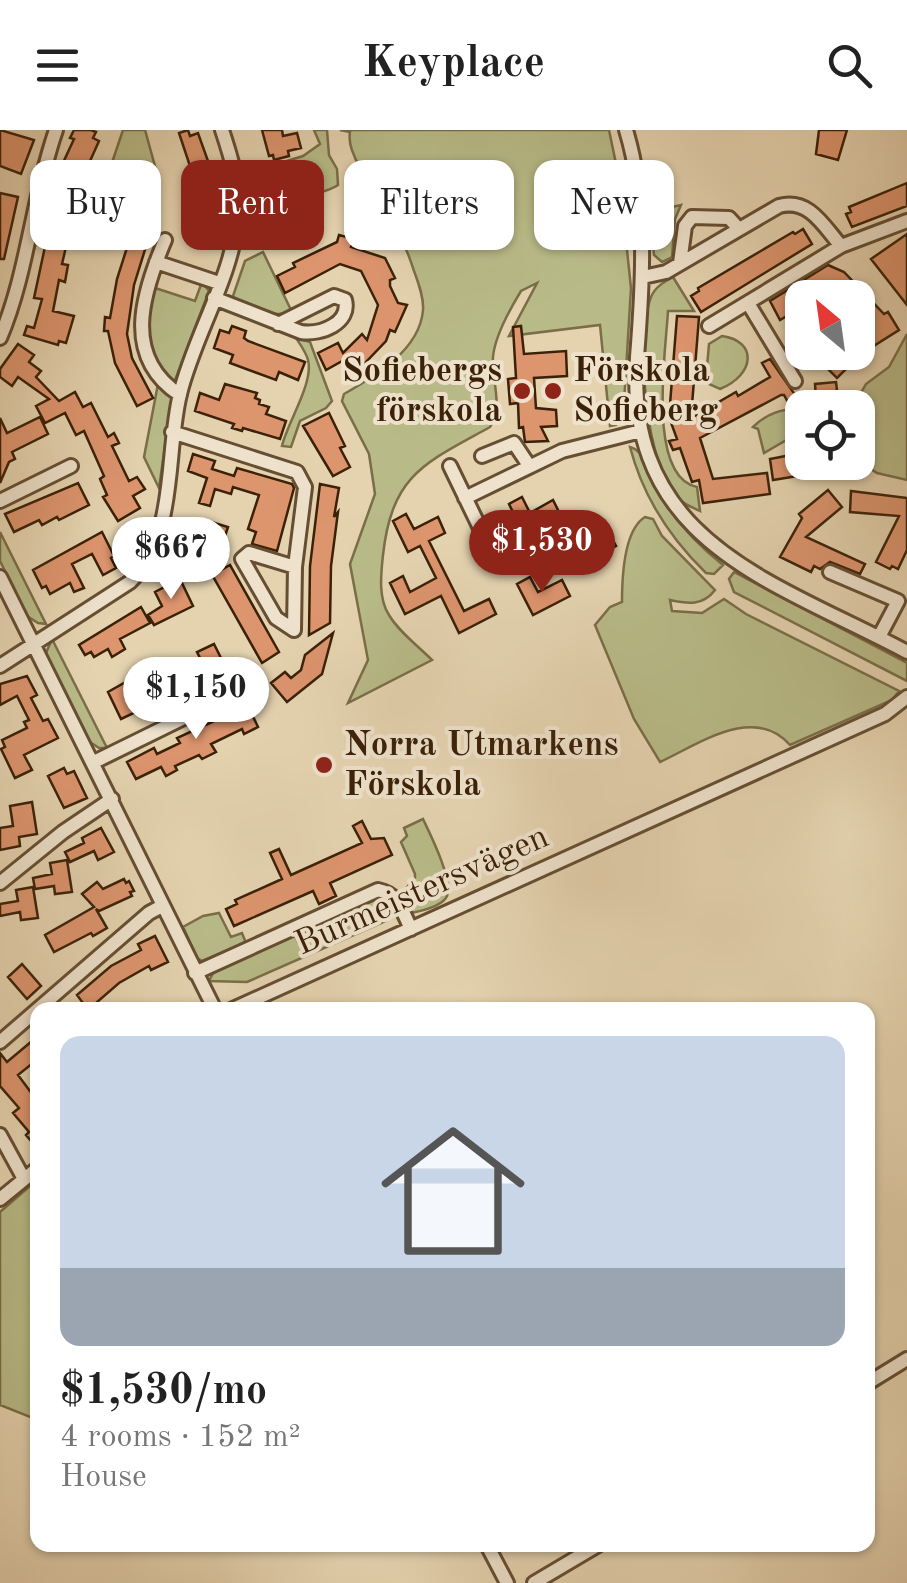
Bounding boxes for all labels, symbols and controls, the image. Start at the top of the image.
icon: menu [30,38,85,93]
icon: search [822,38,877,93]
text: Keyplace [362,42,545,87]
chip: Buy [30,160,161,250]
chip: Rent [181,160,324,250]
chip: Filters [344,160,514,250]
chip: New [534,160,674,250]
north arrow [785,280,875,370]
map controls [785,280,875,480]
place label: Sofiebergs förskola [342,354,502,429]
place label: Förskola Sofieberg [573,354,718,429]
marker: Sofiebergs förskola [511,380,533,402]
marker: Förskola Sofieberg [542,380,564,402]
button: locate [785,390,875,480]
pin: $1,530 [461,510,623,595]
pin: $667 [112,517,230,602]
text: $1,530 [491,526,593,558]
text: $667 [134,533,208,565]
pin: $1,150 [115,657,277,742]
text: $1,150 [145,673,247,705]
place label: Norra Utmarkens Förskola [344,728,618,803]
marker: Norra Utmarkens Förskola [313,754,335,776]
street label: Burmeistersvägen [290,819,554,963]
icon: home [363,1101,543,1281]
text: $1,530/mo [60,1371,267,1413]
text: 4 rooms · 152 m² [60,1422,301,1454]
text: House [60,1462,147,1494]

